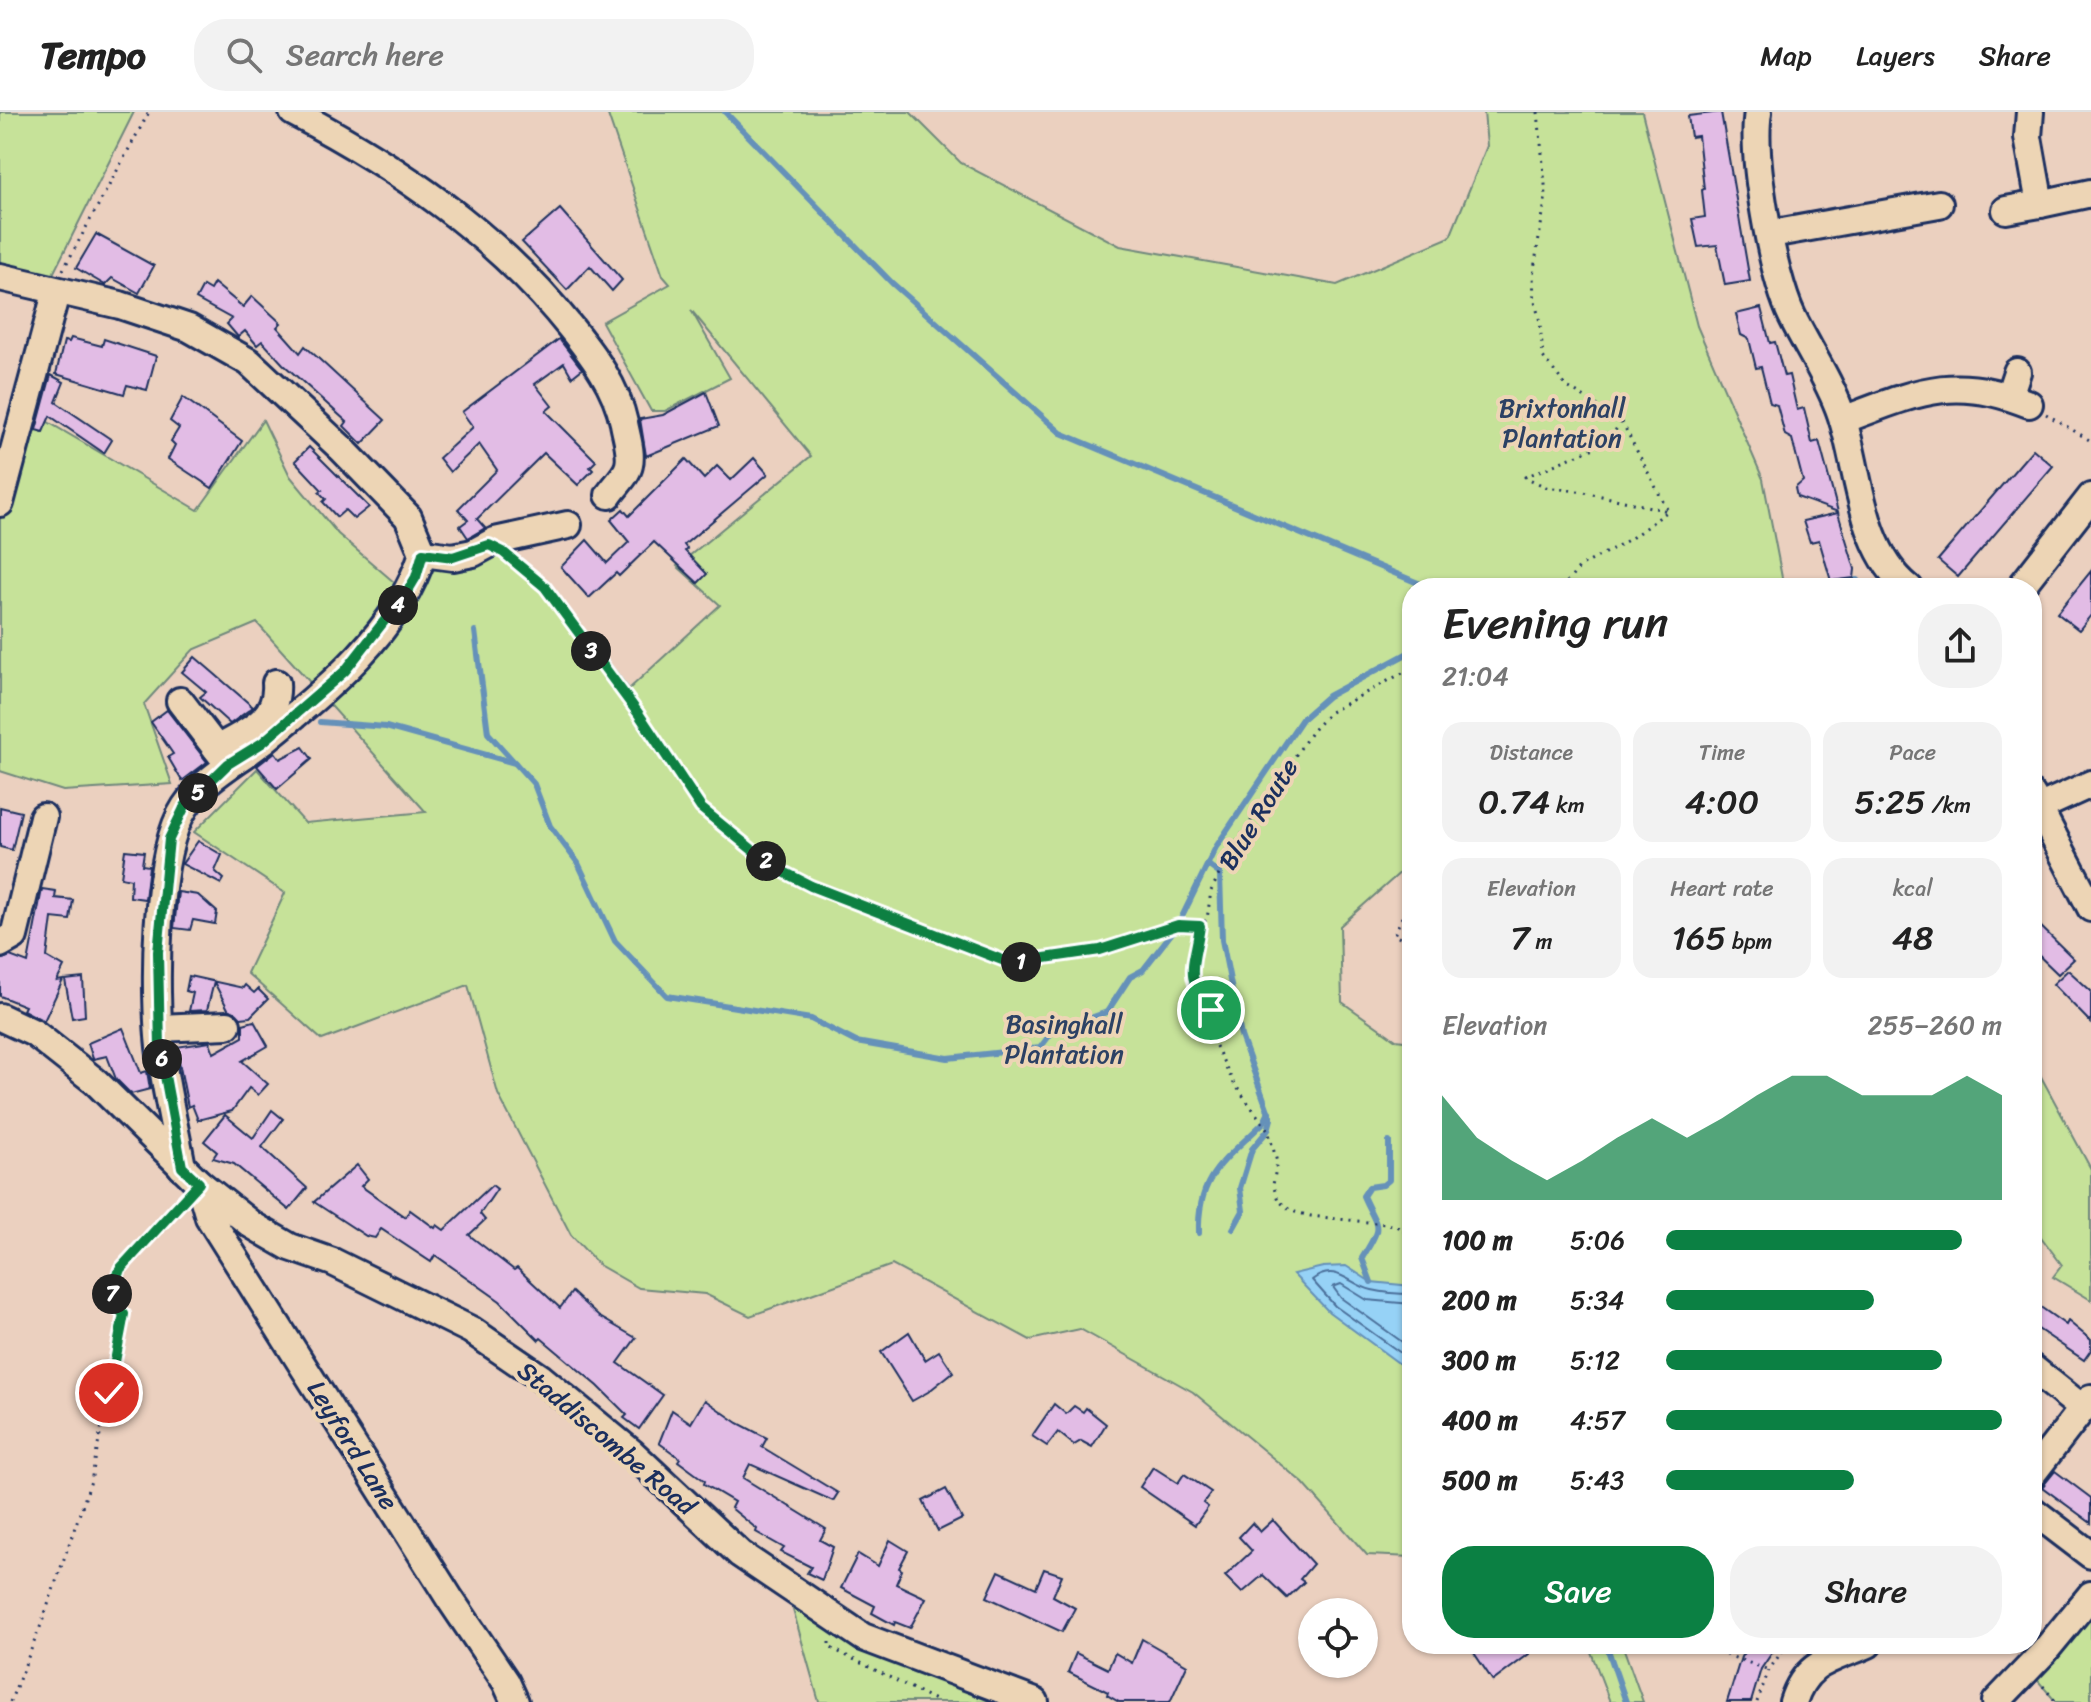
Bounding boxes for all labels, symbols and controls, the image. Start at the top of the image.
search box [194,19,754,91]
text: Tempo [40,22,146,89]
text: Search here [286,28,444,82]
text: Map [1760,31,1812,80]
text: Layers [1856,31,1935,80]
text: Share [1979,31,2051,80]
icon: search [222,33,266,77]
park label: Brixtonhall Plantation [1499,385,1626,461]
text: Evening run [1442,584,1668,662]
pin: 4 [378,585,418,625]
text: 4 [391,585,405,624]
button: share [1918,604,2002,688]
pin: 3 [571,631,611,671]
text: 3 [585,631,597,670]
text: 21:04 [1442,653,1509,699]
text: Distance [1490,733,1573,772]
text: Time [1699,733,1745,772]
text: Pace [1889,733,1936,772]
street label: Blue Route [1205,749,1311,879]
text: 0.74 [1478,772,1550,832]
text: 4:00 [1685,772,1759,832]
text: 5:25 [1854,772,1926,832]
pin: 5 [178,773,218,813]
text: 5 [191,773,205,812]
text: km [1550,786,1585,825]
text: /km [1926,786,1971,825]
pin: 2 [746,841,786,881]
text: 2 [760,841,772,880]
text: Elevation [1487,869,1576,908]
text: Heart rate [1670,869,1774,908]
text: kcal [1893,869,1933,908]
text: 7 [1510,908,1530,968]
text: 165 [1672,908,1726,968]
text: 48 [1892,908,1934,968]
text: m [1530,922,1552,961]
text: bpm [1726,922,1772,961]
pin: 1 [1001,942,1041,982]
text: 1 [1016,942,1026,981]
pin [1177,976,1245,1044]
icon: arrive [1189,988,1233,1032]
park label: Basinghall Plantation [1004,1001,1124,1077]
text: Elevation [1442,1002,1547,1048]
text: 255–260 m [1868,1002,2002,1048]
pin: 6 [142,1039,182,1079]
text: 6 [156,1039,168,1078]
text: 100 m [1442,1217,1513,1263]
text: 5:06 [1570,1217,1625,1263]
pin: 7 [92,1274,132,1314]
text: 7 [106,1274,118,1313]
text: 200 m [1442,1277,1517,1323]
text: 5:34 [1570,1277,1624,1323]
text: 300 m [1442,1337,1516,1383]
text: 5:12 [1570,1337,1620,1383]
street label: Staddiscombe Road [507,1349,709,1529]
pin [75,1359,143,1427]
icon: check [87,1371,131,1415]
street label: Leyford Lane [295,1371,411,1519]
text: 400 m [1442,1397,1518,1443]
text: 4:57 [1570,1397,1625,1443]
text: 500 m [1442,1457,1517,1503]
text: 5:43 [1570,1457,1624,1503]
button: Save [1442,1546,1714,1638]
button: Share [1730,1546,2002,1638]
map controls [1298,1598,1378,1678]
button: locate [1298,1598,1378,1678]

